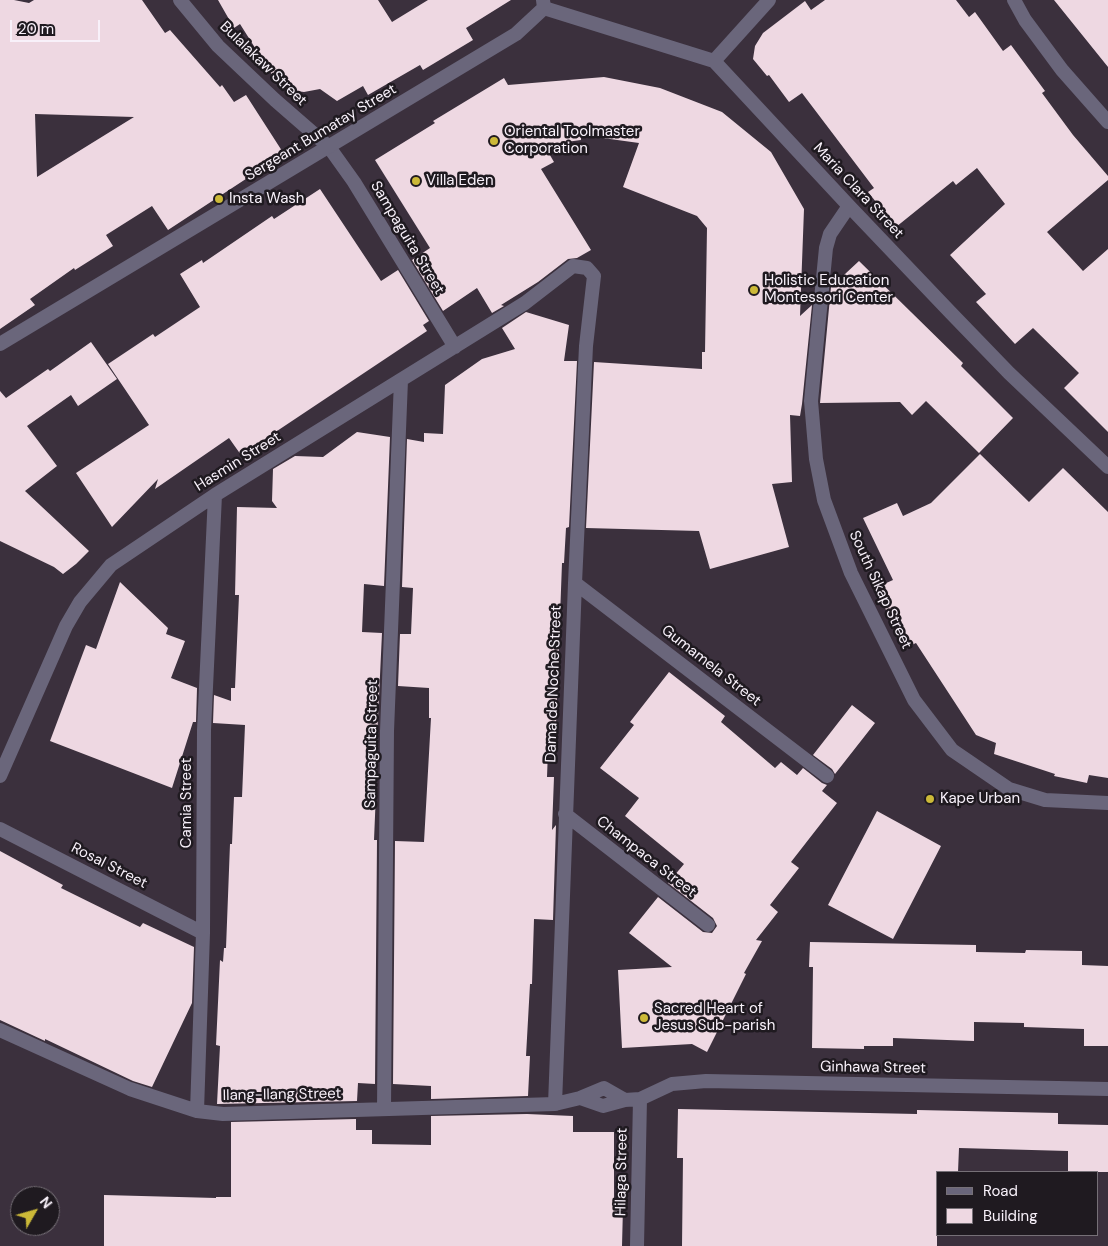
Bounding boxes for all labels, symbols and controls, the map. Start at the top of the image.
scale bar [12,10,102,42]
street label: Bulalakaw Street [216,18,310,110]
text: 20 m [18,19,54,39]
street label: Sergeant Bumatay Street [242,81,400,185]
place label: Oriental Toolmaster Corporation [504,123,640,158]
marker: Oriental Toolmaster Corporation [488,135,500,147]
street label: Maria Clara Street [809,139,907,243]
place label: Villa Eden [426,172,493,190]
marker: Villa Eden [410,175,422,187]
street label: Sampaguita Street [366,178,448,298]
place label: Insta Wash [229,190,304,208]
marker: Insta Wash [213,193,225,205]
place label: Holistic Education Montessori Center [764,272,893,307]
marker: Holistic Education Montessori Center [748,284,760,296]
street label: Hasmin Street [192,428,284,496]
street label: South Sikap Street [845,528,915,652]
street label: Dama de Noche Street [542,605,566,763]
street label: Gumamela Street [658,622,764,710]
street label: Sampaguita Street [362,679,382,809]
street label: Camia Street [178,758,196,848]
place label: Kape Urban [940,790,1020,808]
marker: Kape Urban [924,793,936,805]
street label: Champaca Street [593,812,699,902]
street label: Rosal Street [68,839,150,893]
place label: Sacred Heart of Jesus Sub-parish [654,1000,775,1035]
marker: Sacred Heart of Jesus Sub-parish [638,1012,650,1024]
street label: Ginhawa Street [820,1058,926,1078]
street label: Ilang-Ilang Street [223,1085,341,1105]
street label: Hilaga Street [612,1128,632,1216]
legend [936,1171,1098,1236]
text: Road [983,1181,1018,1201]
north arrow [10,1186,60,1236]
text: N [36,1193,56,1212]
text: Building [983,1206,1038,1226]

